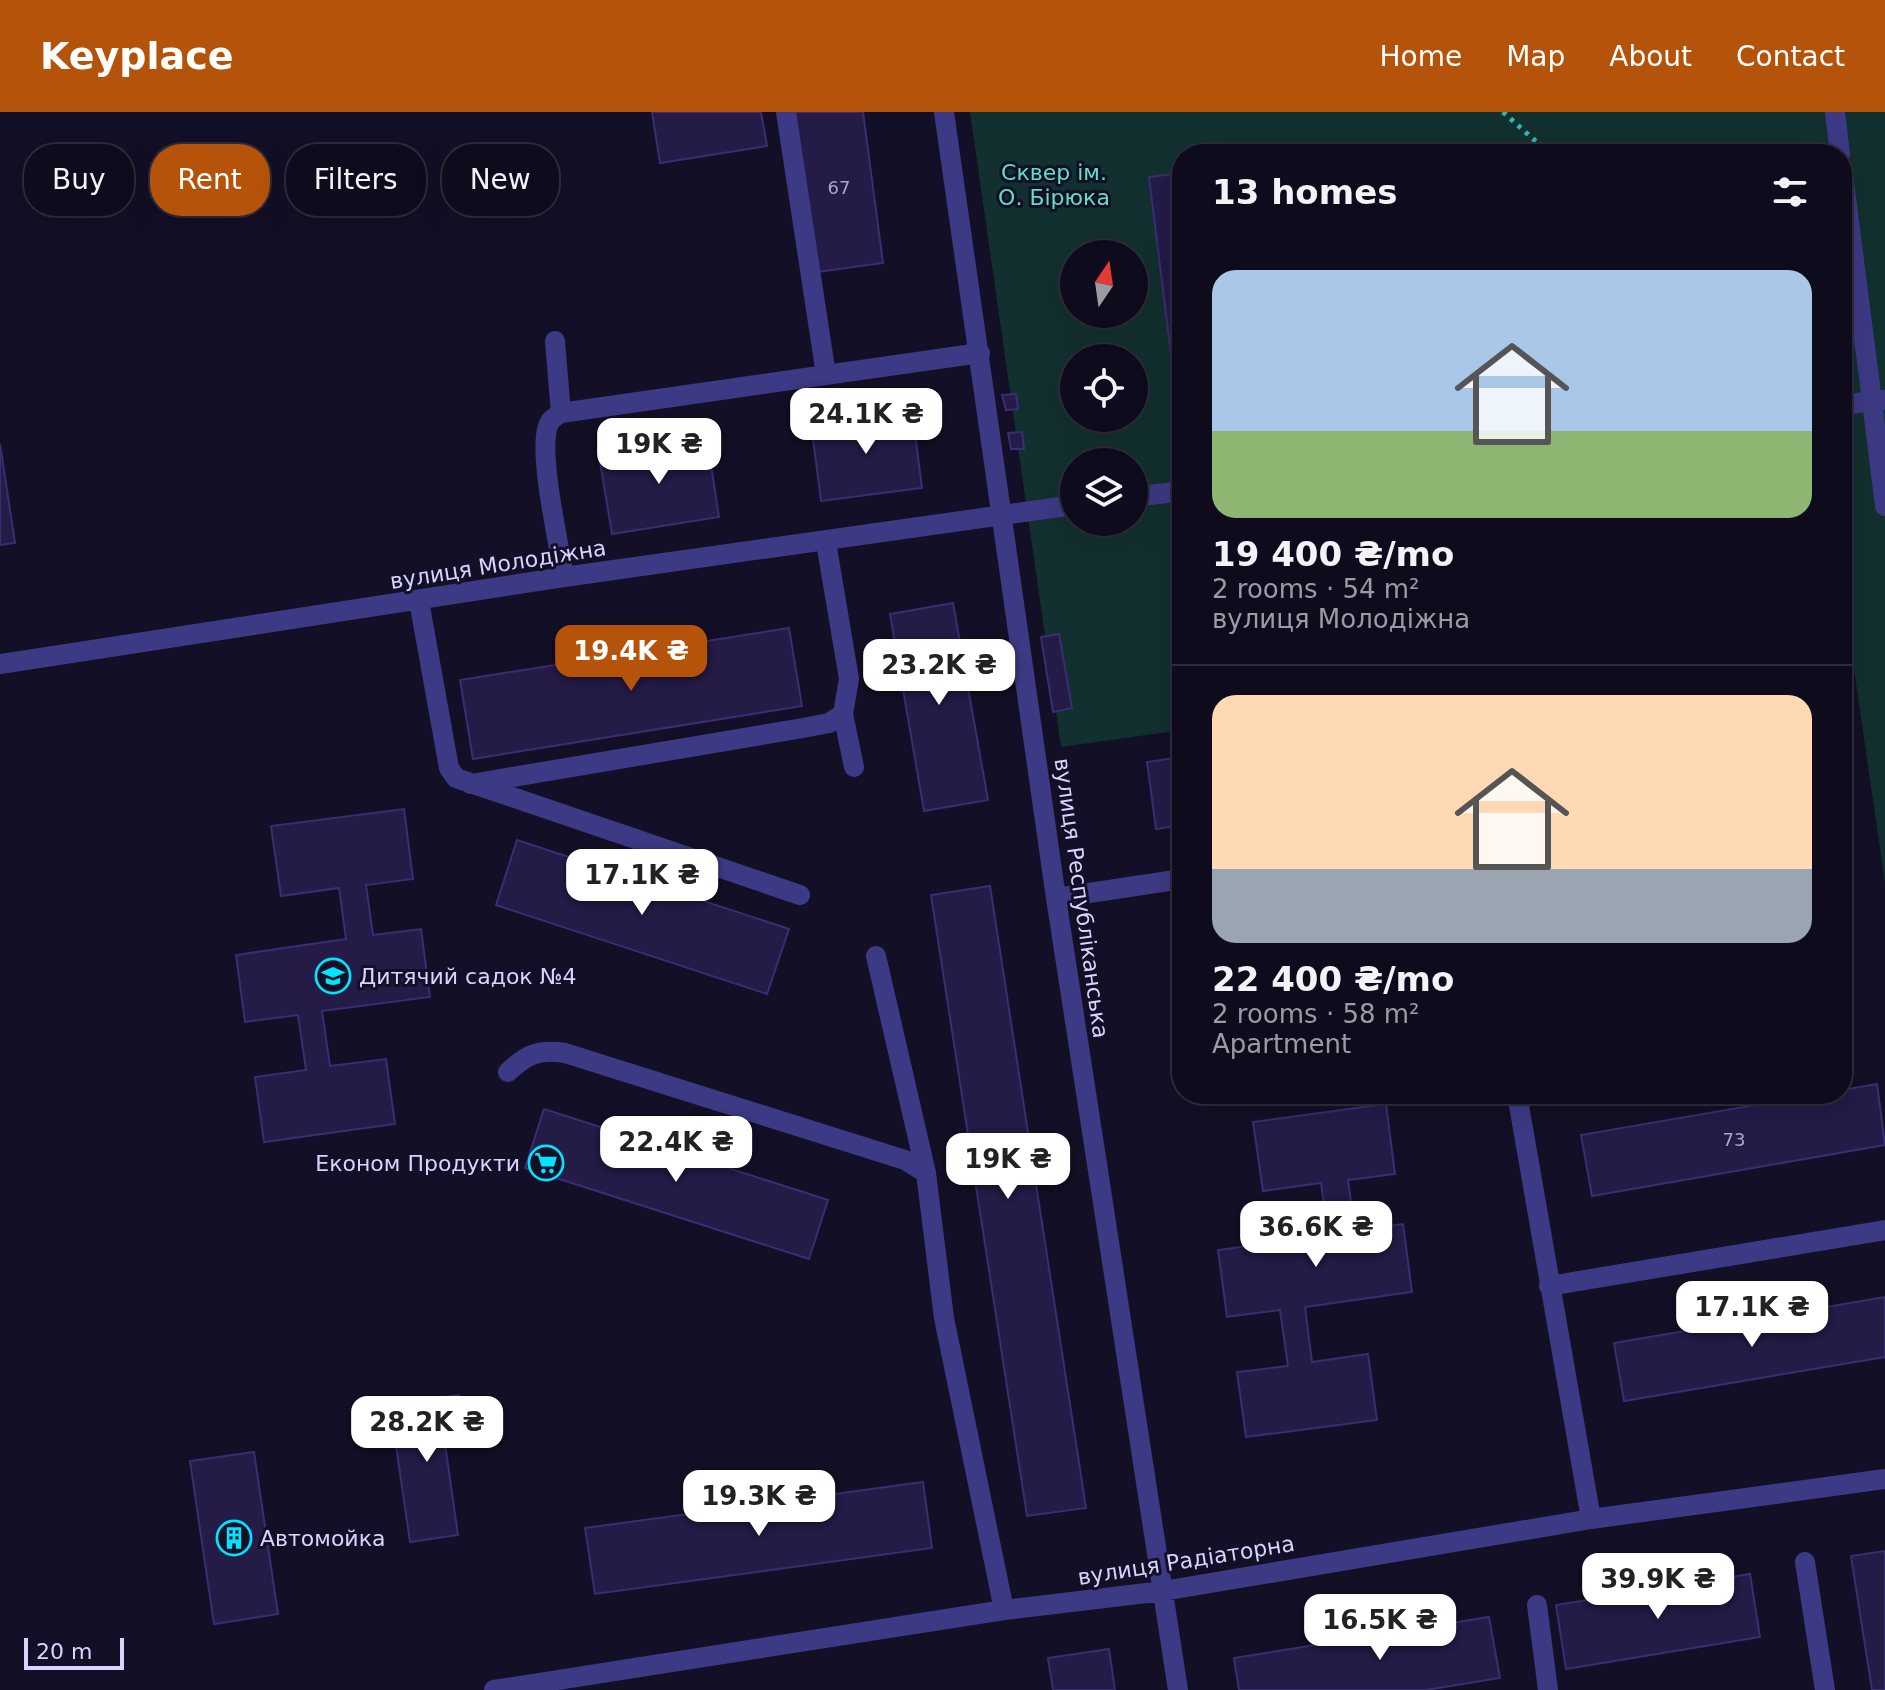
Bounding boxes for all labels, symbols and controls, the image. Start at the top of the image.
text: Keyplace [40,34,234,78]
text: Home [1379,40,1462,73]
text: Map [1506,40,1565,73]
text: About [1609,40,1692,73]
text: Contact [1736,40,1845,73]
chip: Buy [24,144,134,216]
chip: Rent [150,144,270,216]
chip: Filters [286,144,426,216]
chip: New [442,144,559,216]
park label: Сквер ім. О. Бірюка [998,160,1110,210]
icon: filters [1768,170,1812,214]
text: 13 homes [1212,172,1397,212]
house number: 67 [828,177,850,198]
north arrow [1060,240,1148,328]
map controls [1060,240,1148,536]
icon: home [1440,322,1584,466]
button: locate [1060,344,1148,432]
pin: 24.1K ₴ [792,388,940,456]
text: 24.1K ₴ [808,399,924,429]
pin: 19K ₴ [603,418,715,486]
text: 19K ₴ [615,429,703,459]
button: layers [1060,448,1148,536]
text: 19 400 ₴/mo [1212,534,1454,574]
street label: вулиця Молодіжна [388,535,608,594]
text: 2 rooms · 54 m² [1212,574,1420,604]
text: вулиця Молодіжна [1212,604,1470,634]
pin: 19.4K ₴ [557,625,705,693]
text: 19.4K ₴ [573,636,689,666]
pin: 23.2K ₴ [865,639,1013,707]
text: 23.2K ₴ [881,650,997,680]
icon: home [1440,747,1584,891]
street label: вулиця Республіканська [1049,756,1114,1040]
pin: 17.1K ₴ [568,849,716,917]
text: 17.1K ₴ [584,860,700,890]
school or university icon: Дитячий садок №4 [314,957,352,995]
text: 22 400 ₴/mo [1212,959,1454,999]
place label: Дитячий садок №4 [359,964,577,989]
text: 2 rooms · 58 m² [1212,999,1420,1029]
text: Apartment [1212,1029,1351,1059]
pin: 22.4K ₴ [602,1116,750,1184]
text: 22.4K ₴ [618,1127,734,1157]
house number: 73 [1723,1129,1745,1150]
pin: 19K ₴ [952,1133,1064,1201]
supermarket icon: Економ Продукти [527,1144,565,1182]
text: 19K ₴ [964,1144,1052,1174]
place label: Економ Продукти [315,1151,520,1176]
pin: 36.6K ₴ [1242,1201,1390,1269]
text: 36.6K ₴ [1258,1212,1374,1242]
pin: 17.1K ₴ [1678,1281,1826,1349]
text: 17.1K ₴ [1694,1292,1810,1322]
pin: 28.2K ₴ [353,1396,501,1464]
text: 28.2K ₴ [369,1407,485,1437]
pin: 19.3K ₴ [685,1470,833,1538]
text: 19.3K ₴ [701,1481,817,1511]
building icon: Автомойка [215,1519,253,1557]
place label: Автомойка [260,1526,385,1551]
street label: вулиця Радіаторна [1076,1531,1296,1590]
pin: 39.9K ₴ [1584,1553,1732,1621]
text: 39.9K ₴ [1600,1564,1716,1594]
pin: 16.5K ₴ [1306,1594,1454,1662]
text: 16.5K ₴ [1322,1605,1438,1635]
scale bar [24,1634,124,1670]
text: 20 m [36,1639,92,1664]

